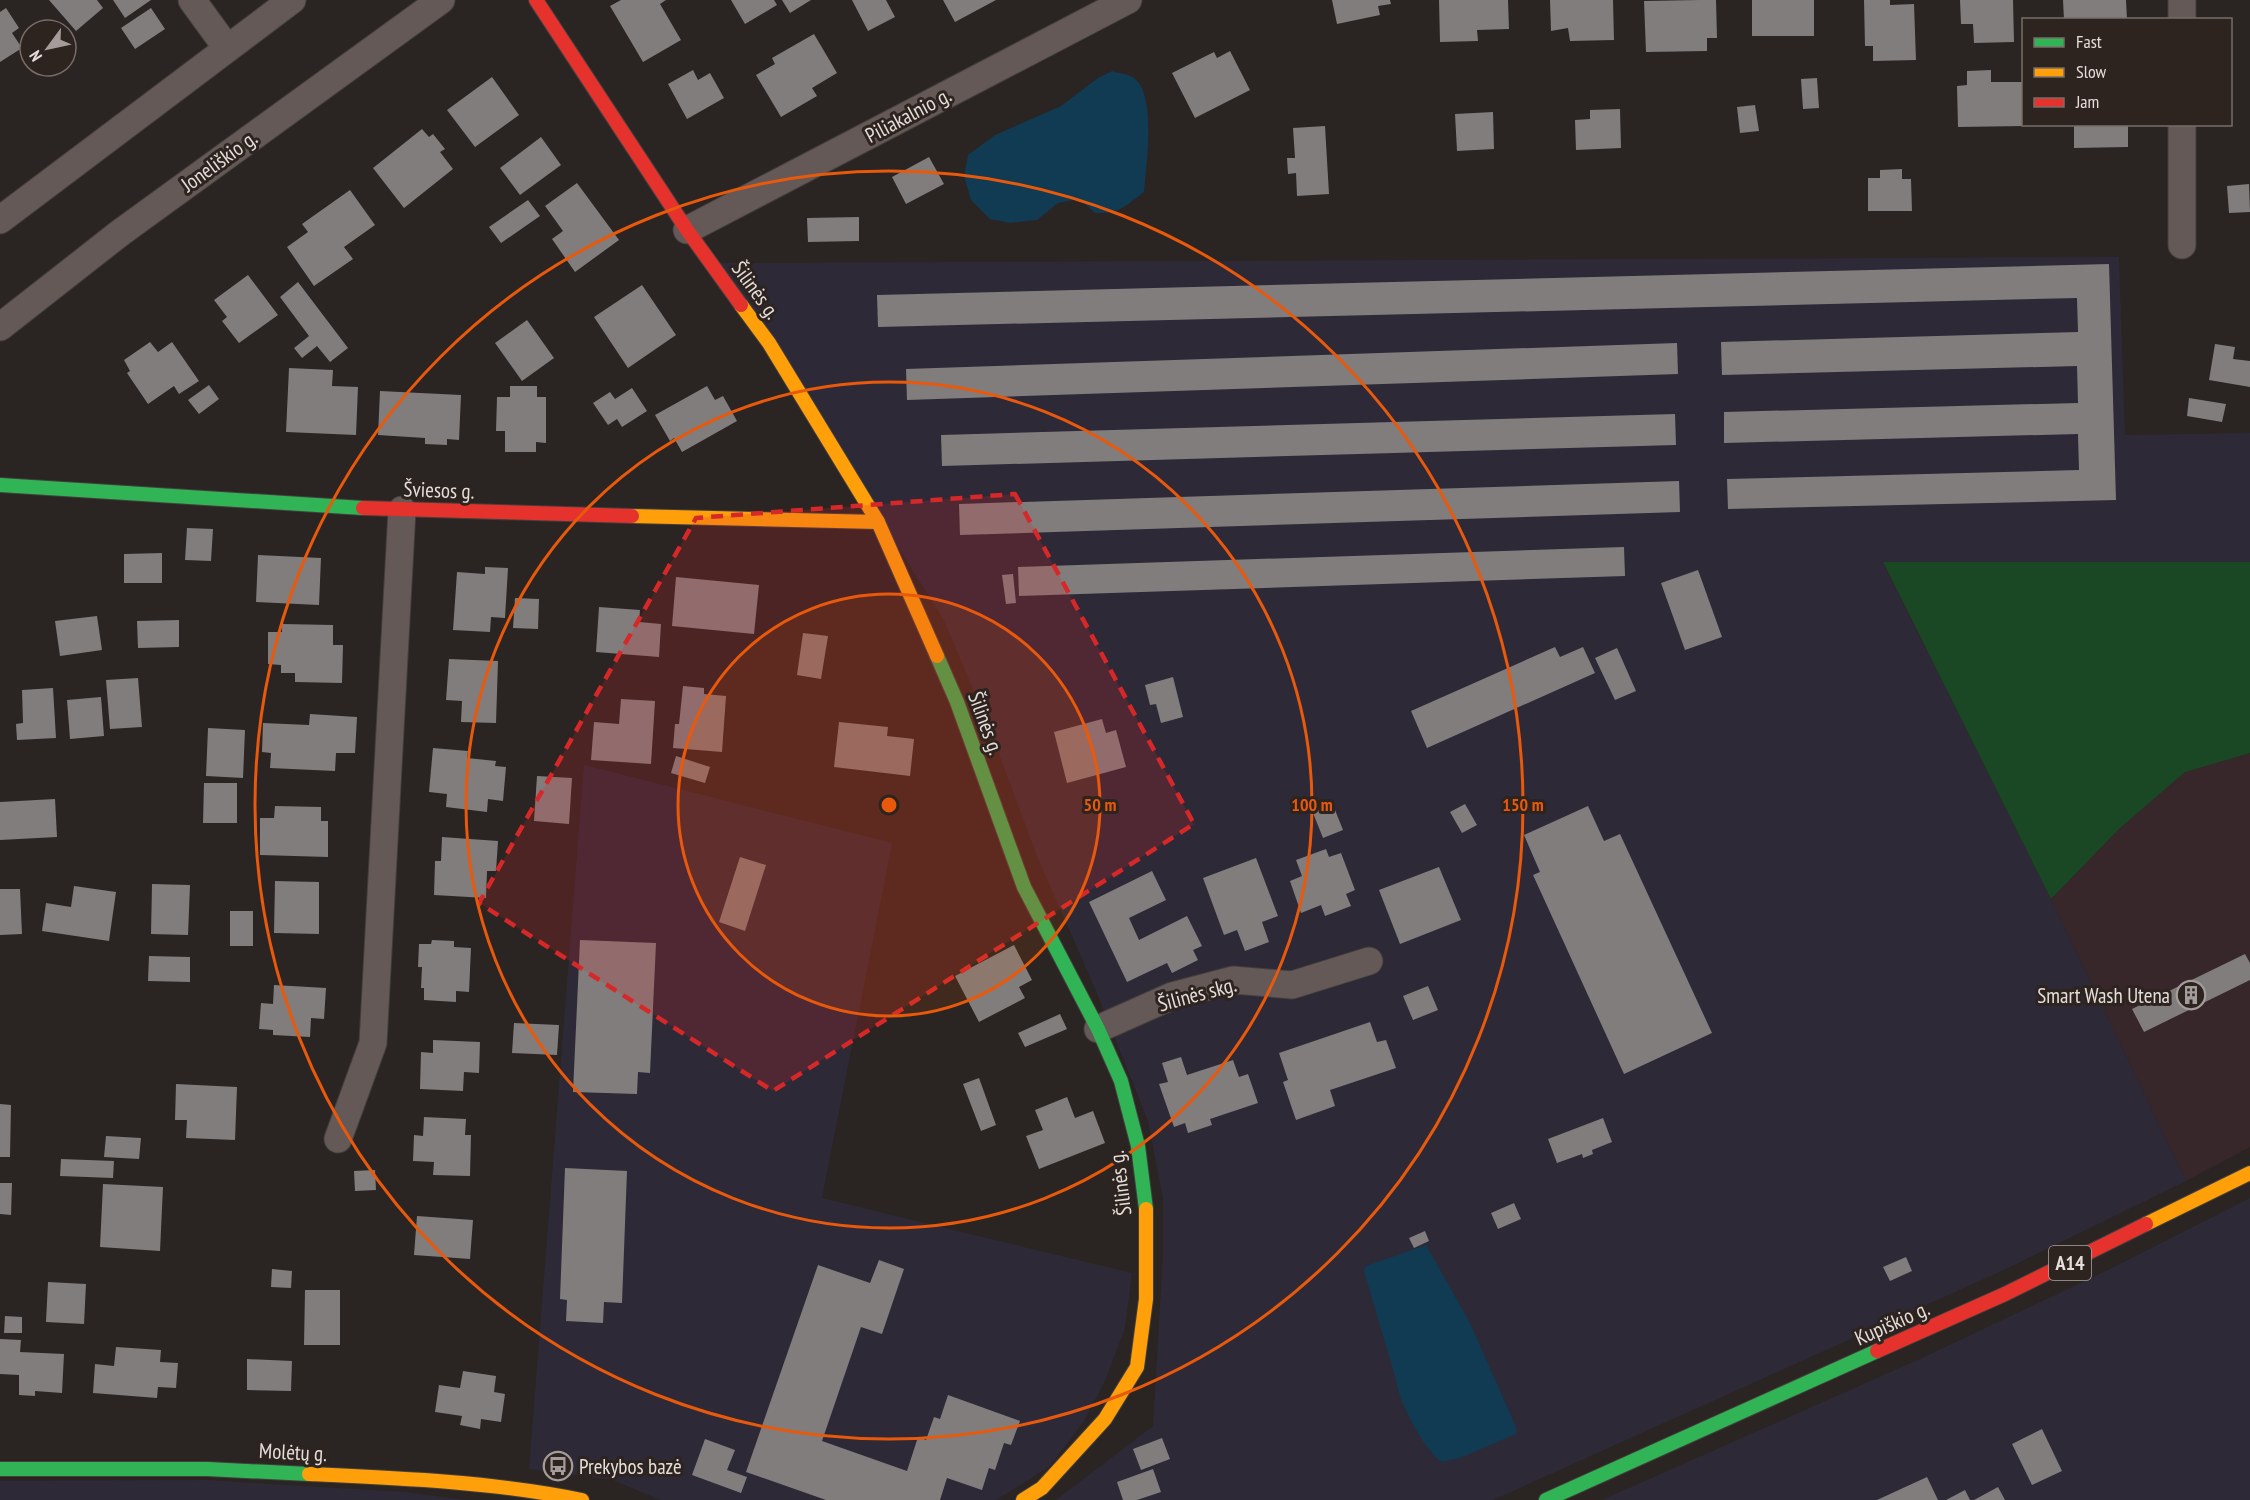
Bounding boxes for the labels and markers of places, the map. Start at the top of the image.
centre of rings [879,795,899,815]
building icon: Smart Wash Utena [2175,979,2207,1011]
place label: Smart Wash Utena [2037,982,2170,1009]
bus stop icon: Prekybos bazė [542,1450,574,1482]
place label: Prekybos bazė [579,1453,682,1480]

